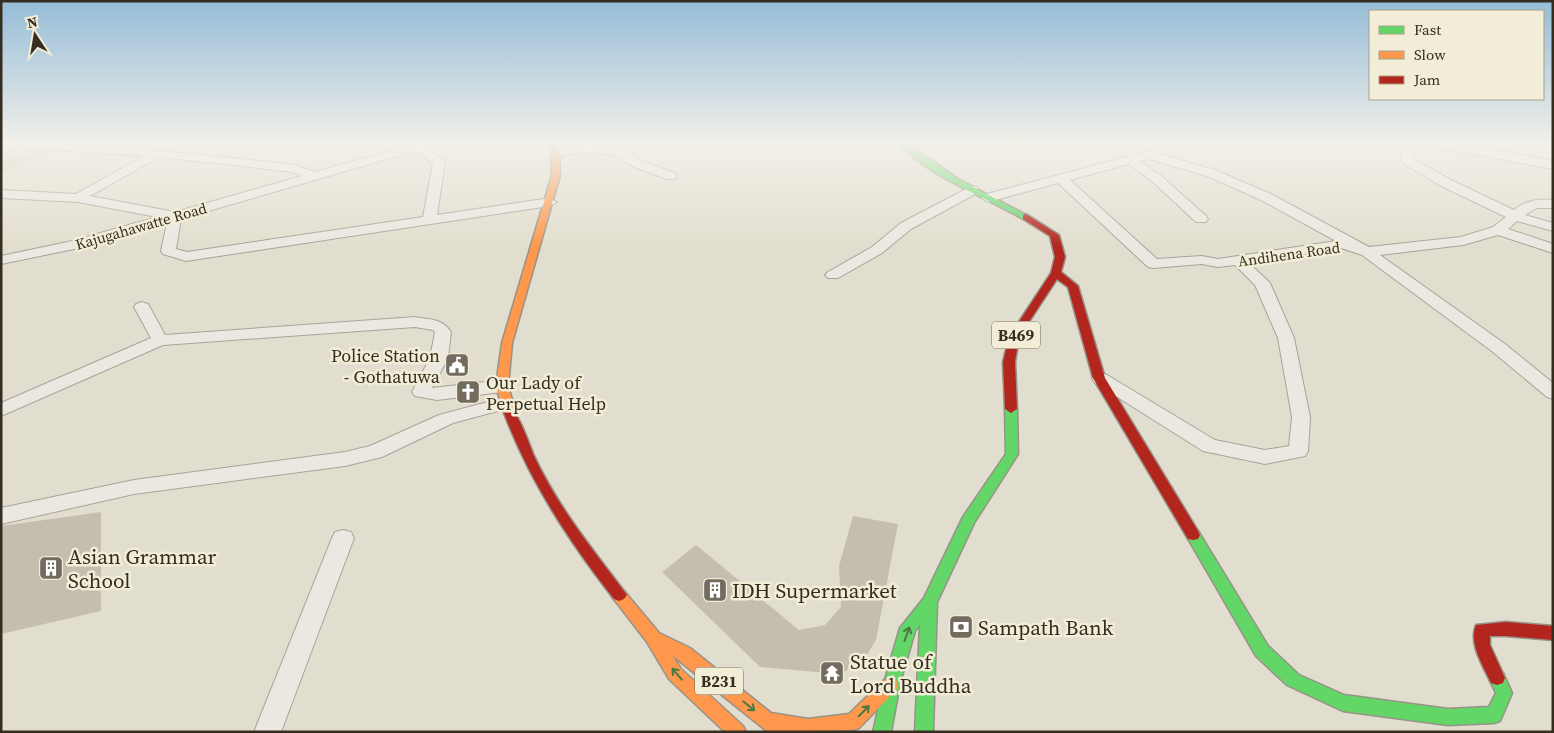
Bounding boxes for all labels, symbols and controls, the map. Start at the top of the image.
north arrow [10,10,60,60]
legend [1369,10,1544,100]
text: N [25,11,39,33]
text: Fast [1414,19,1441,40]
text: Slow [1414,44,1446,65]
text: Jam [1413,69,1441,90]
street label: Kajugahawatte Road [73,197,210,255]
street label: Andihena Road [1237,236,1342,272]
road number: B469 [992,322,1040,348]
place label: Police Station - Gothatuwa [331,343,441,389]
public building icon: Police Station - Gothatuwa [444,352,470,378]
place label: Our Lady of Perpetual Help [486,370,606,416]
church icon: Our Lady of Perpetual Help [455,379,481,405]
place label: Asian Grammar School [68,542,217,595]
building icon: Asian Grammar School [38,555,64,581]
place label: IDH Supermarket [732,576,897,605]
building icon: IDH Supermarket [702,577,728,603]
place label: Sampath Bank [978,613,1114,642]
bank icon: Sampath Bank [948,614,974,640]
one-way arrow [903,627,912,642]
place label: Statue of Lord Buddha [850,647,972,700]
temple icon: Statue of Lord Buddha [819,660,845,686]
one-way arrow [671,668,682,681]
road number: B231 [695,668,743,694]
one-way arrow [742,700,755,711]
one-way arrow [858,705,870,717]

